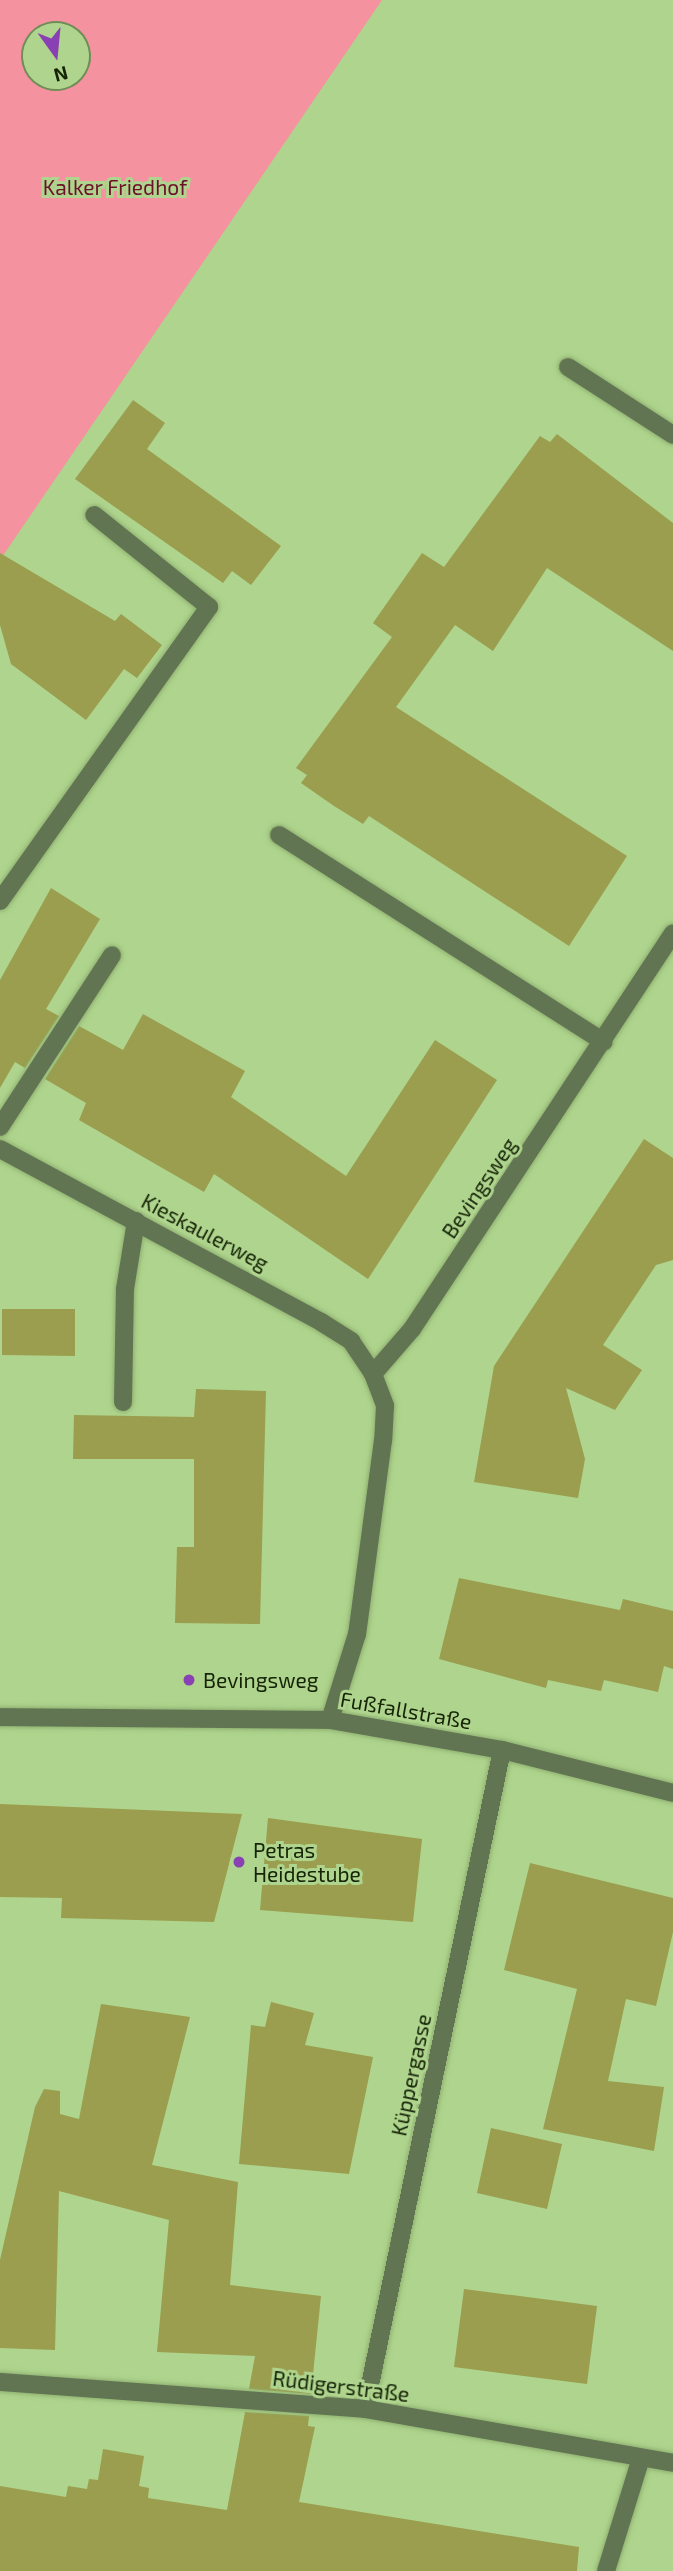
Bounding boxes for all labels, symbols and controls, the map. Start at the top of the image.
north arrow [21,21,91,91]
text: N [51,62,71,88]
park label: Kalker Friedhof [43,174,187,200]
street label: Bevingsweg [436,1133,522,1243]
street label: Kieskaulerweg [137,1188,273,1276]
place label: Bevingsweg [203,1667,318,1693]
marker: Bevingsweg [181,1672,197,1688]
street label: Fußfallstraße [338,1686,474,1734]
place label: Petras Heidestube [253,1837,361,1887]
marker: Petras Heidestube [231,1854,247,1870]
street label: Küppergasse [386,2012,436,2138]
street label: Rüdigerstraße [271,2365,411,2407]

